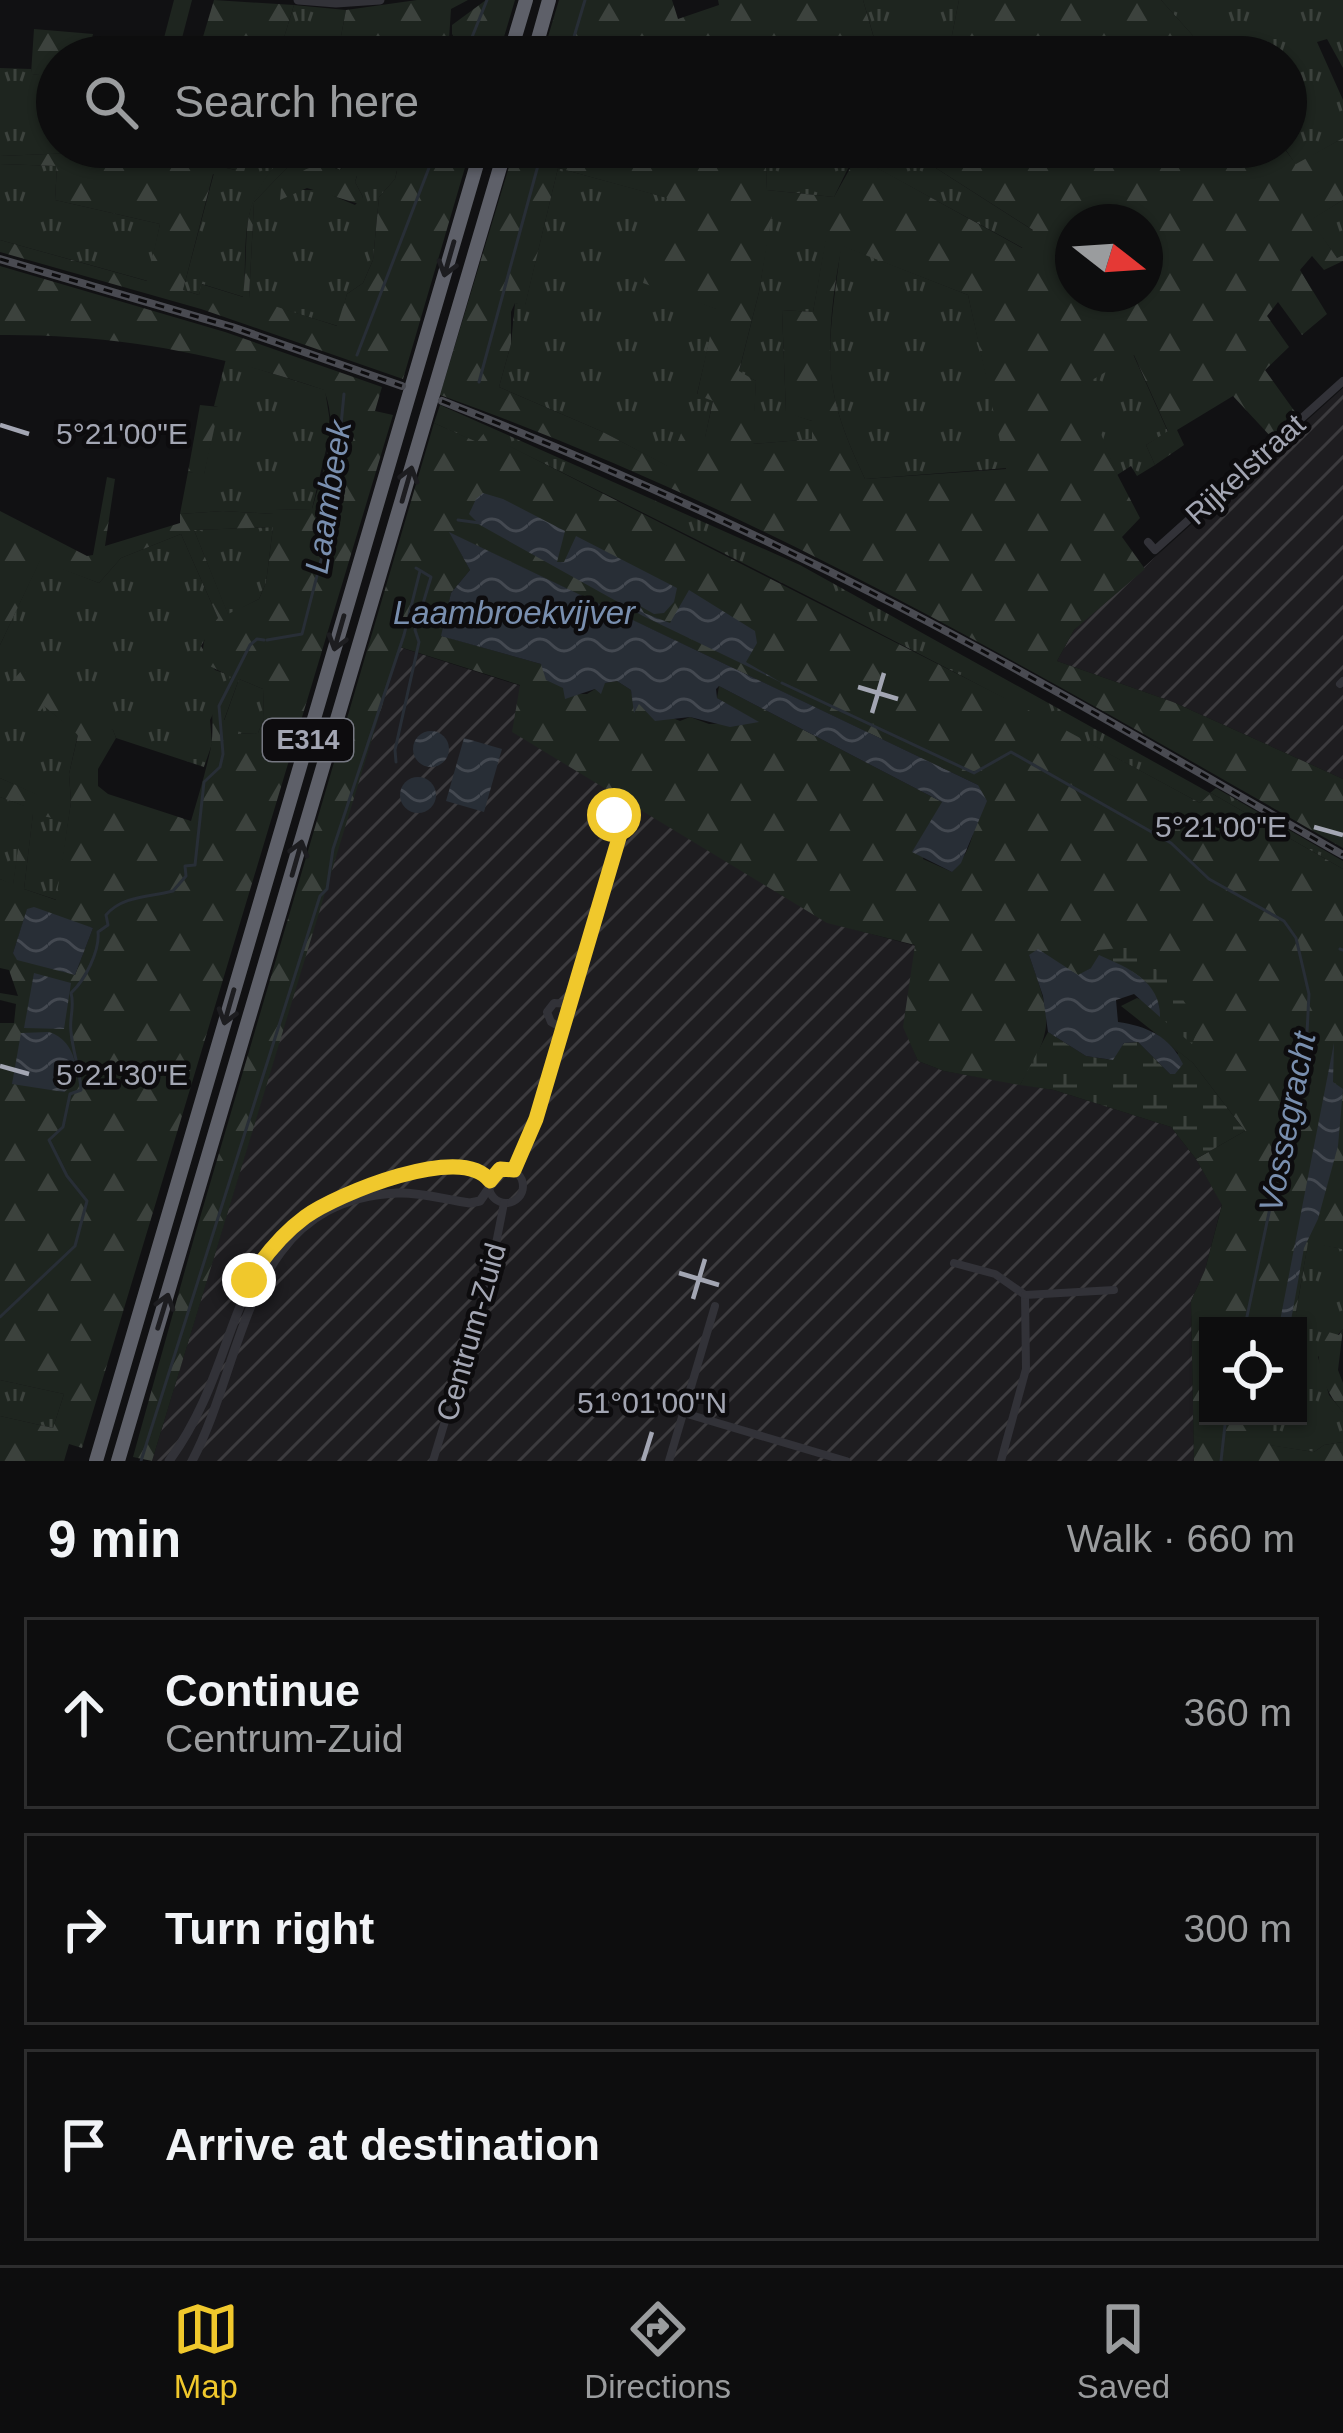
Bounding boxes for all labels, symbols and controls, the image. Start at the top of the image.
search box [36,36,1307,168]
icon: search [78,69,144,135]
text: Search here [174,76,419,127]
north arrow [1055,204,1163,312]
one-way arrow [437,239,459,277]
street label: Rijkelstraat [1179,407,1312,531]
text: 5°21'00"E [56,417,188,450]
water label: Laambeek [298,417,359,576]
one-way arrow [397,465,419,503]
water label: Laambroekvijver [393,594,637,631]
one-way arrow [327,614,349,652]
road number: E314 [263,719,353,761]
route start [587,788,641,842]
text: 5°21'00"E [1155,810,1287,843]
one-way arrow [287,839,309,877]
one-way arrow [217,988,239,1026]
water label: Vossegracht [1251,1027,1323,1215]
text: 5°21'30"E [56,1058,188,1091]
street label: Centrum-Zuid [430,1239,512,1425]
route end [222,1253,276,1307]
one-way arrow [153,1293,175,1331]
map controls [1199,1317,1307,1425]
button: locate [1199,1317,1307,1425]
text: 51°01'00"N [577,1386,727,1419]
text: 9 min [48,1511,181,1568]
text: Walk · 660 m [1067,1517,1295,1560]
text: Continue [165,1665,360,1716]
icon: ahead [51,1680,117,1746]
text: 360 m [1184,1691,1292,1734]
text: Centrum-Zuid [165,1717,403,1760]
icon: right [51,1896,117,1962]
text: Turn right [165,1903,374,1954]
text: 300 m [1184,1907,1292,1950]
icon: arrive [51,2112,117,2178]
text: Arrive at destination [165,2119,600,2170]
tab: Map [173,2296,239,2406]
tab: Directions [584,2296,731,2406]
tab: Saved [1077,2296,1170,2406]

